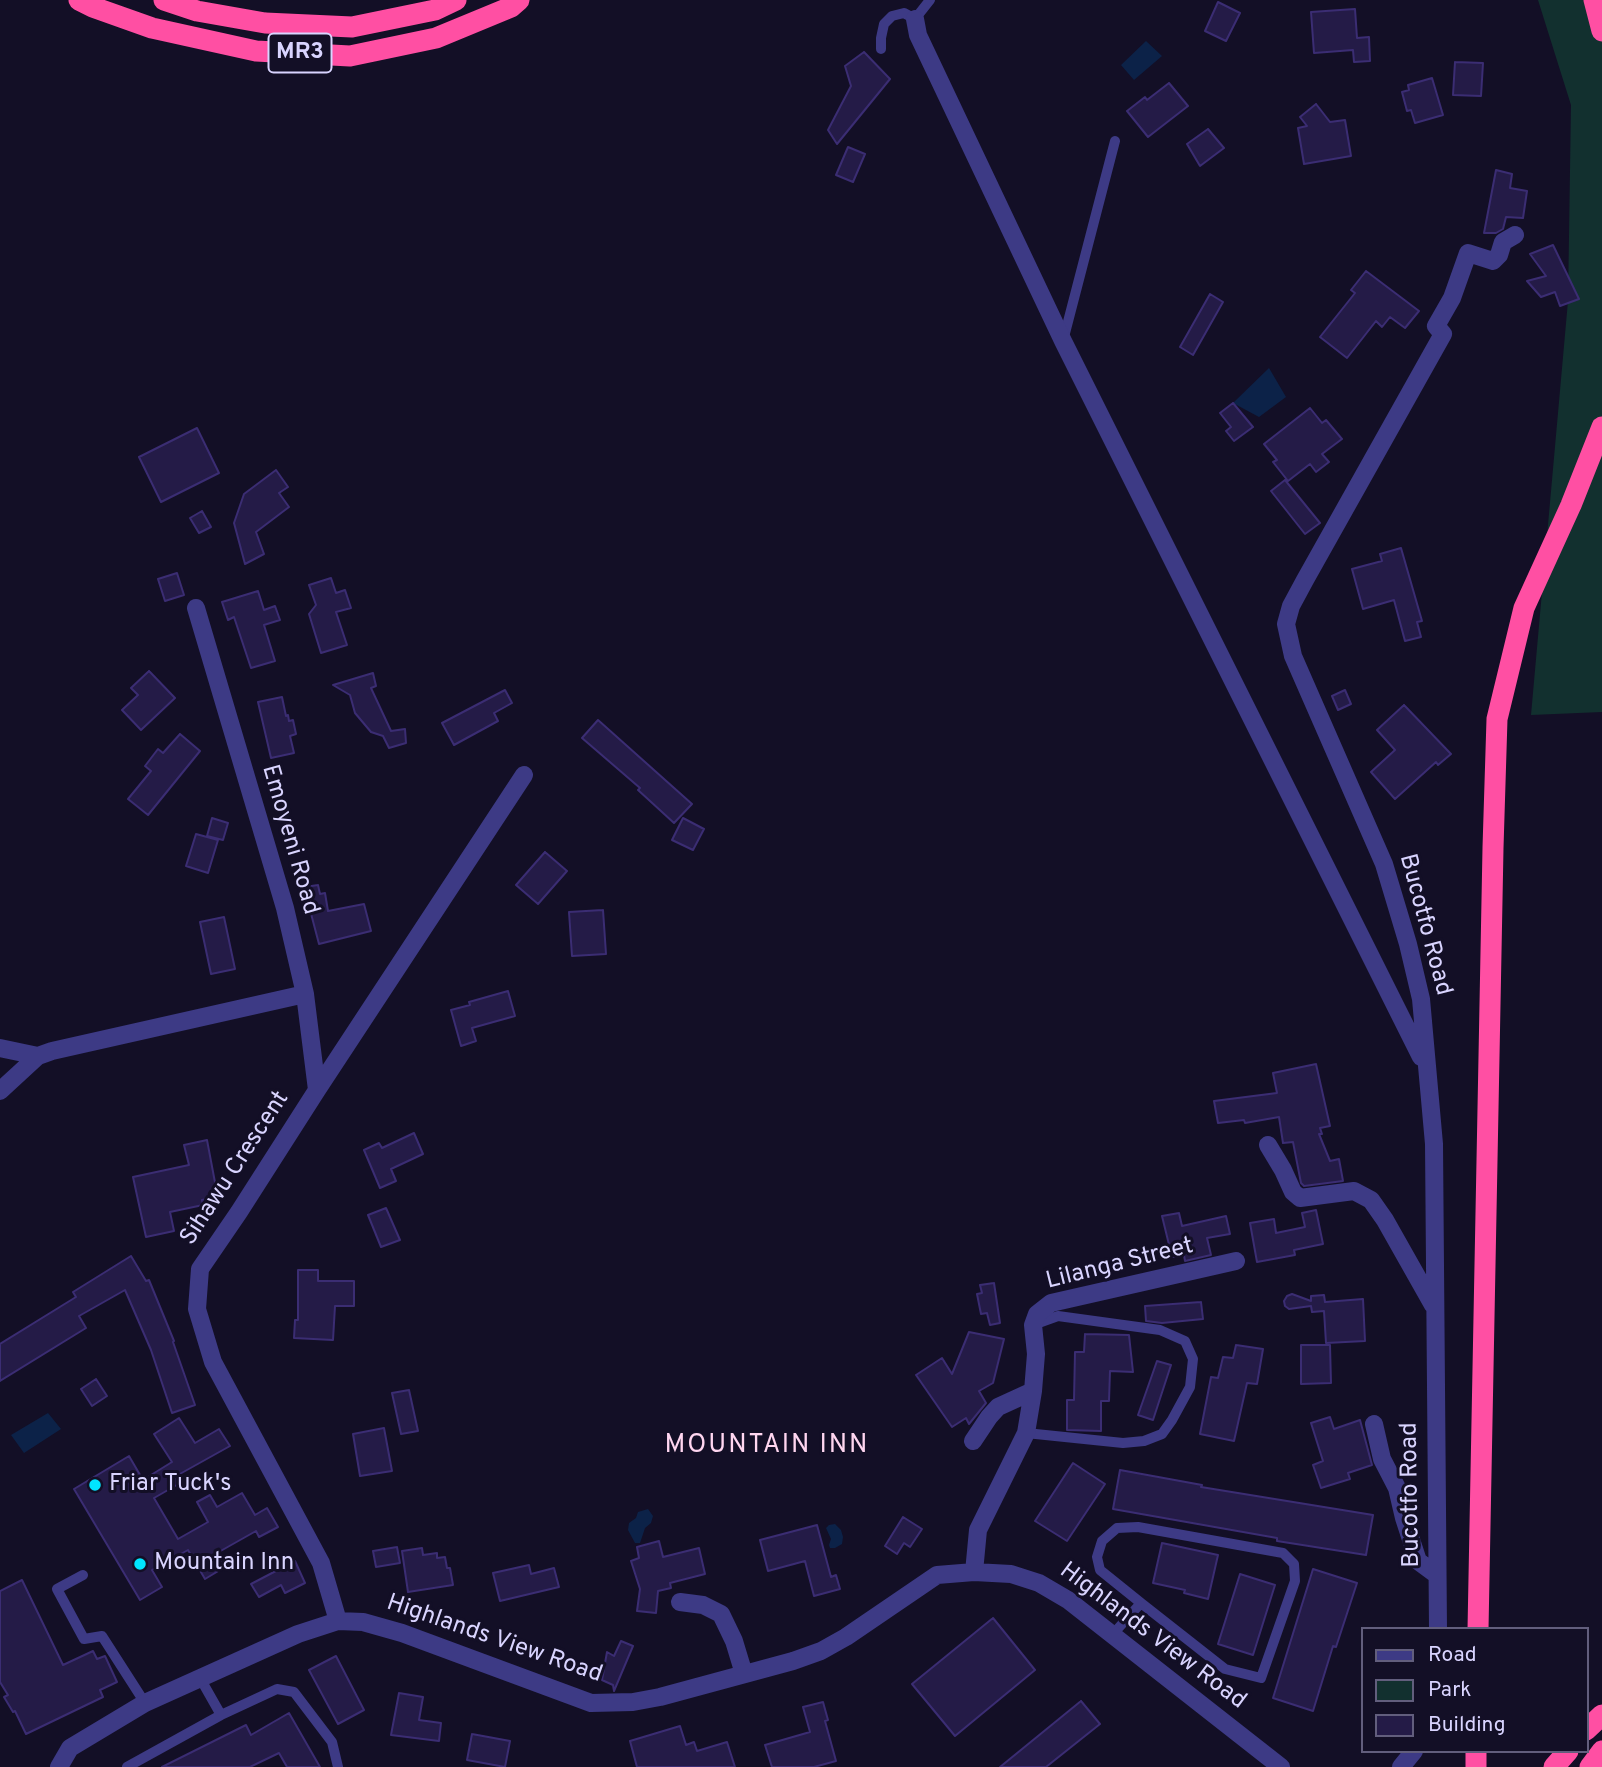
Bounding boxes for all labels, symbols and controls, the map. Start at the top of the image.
road number: MR3 [268,34,332,72]
street label: Emoyeni Road [254,762,324,918]
street label: Bucotfo Road [1391,851,1457,999]
street label: Sihawu Crescent [175,1086,297,1252]
street label: Lilanga Street [1043,1233,1197,1297]
street label: Bucotfo Road [1396,1422,1428,1568]
district label: MOUNTAIN INN [666,1431,868,1463]
place label: Friar Tuck's [109,1471,231,1499]
marker: Friar Tuck's [87,1477,103,1493]
place label: Mountain Inn [154,1550,294,1578]
marker: Mountain Inn [132,1556,148,1572]
street label: Highlands View Road [1053,1557,1251,1717]
street label: Highlands View Road [382,1590,606,1690]
legend [1360,1627,1588,1753]
text: Road [1428,1642,1477,1669]
text: Park [1428,1677,1471,1704]
text: Building [1428,1712,1506,1739]

